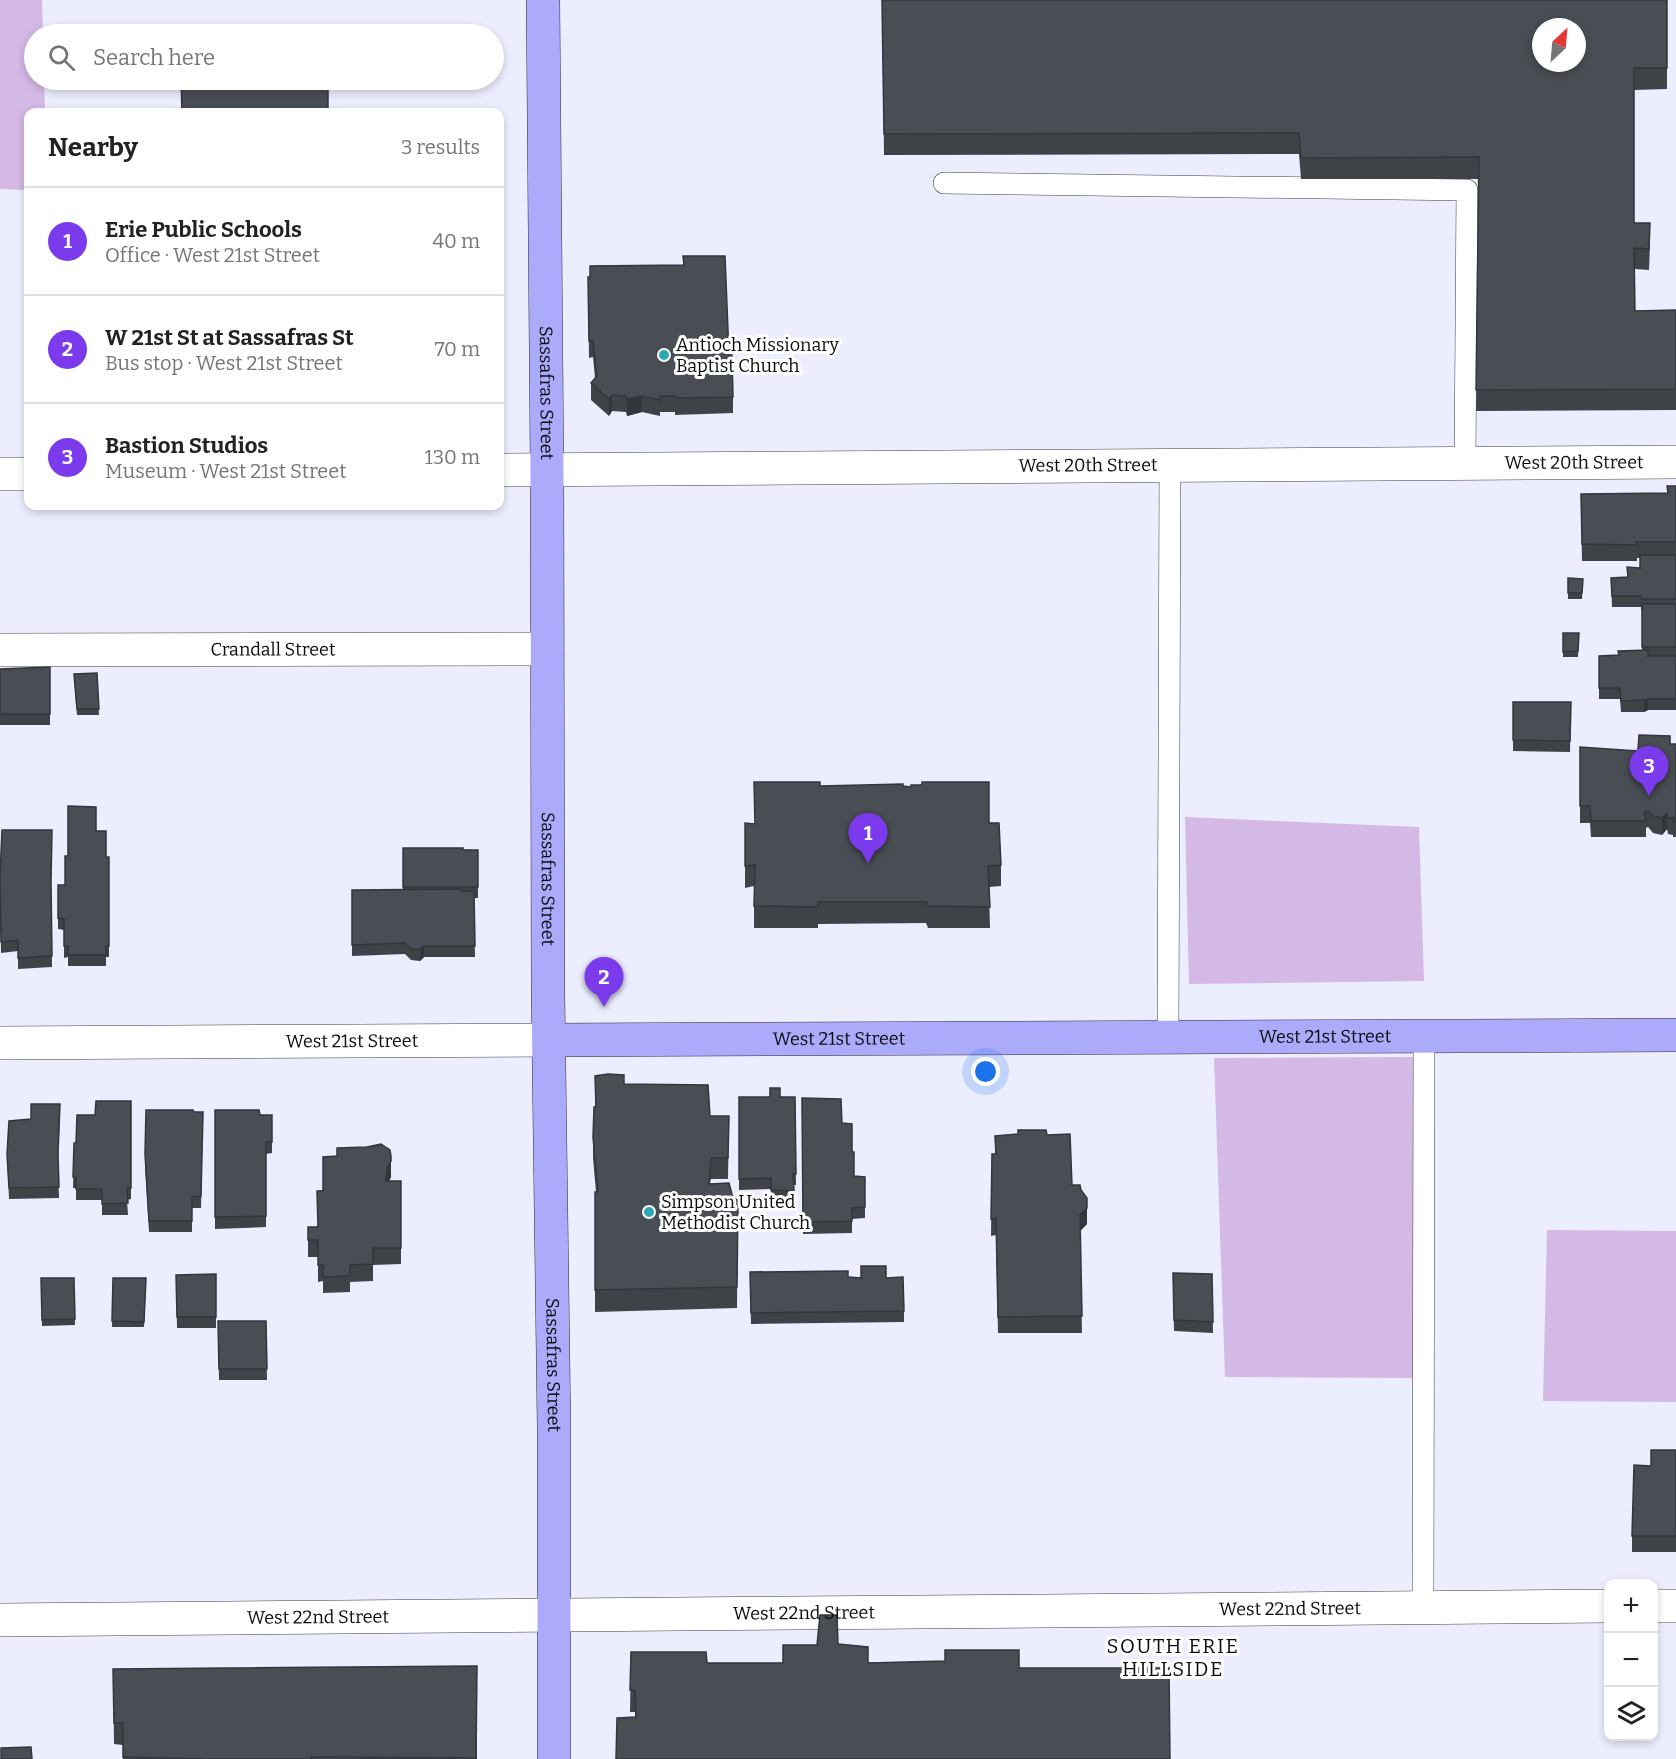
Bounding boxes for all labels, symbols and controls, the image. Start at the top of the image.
north arrow [1532,18,1586,72]
search box [24,24,504,90]
icon: search [45,41,78,74]
text: Search here [93,44,215,71]
text: Nearby [48,132,138,163]
text: 3 results [401,135,480,159]
text: Erie Public Schools [105,216,302,243]
text: 1 [63,229,72,253]
text: 40 m [432,229,480,253]
text: Office · West 21st Street [105,243,320,267]
text: W 21st St at Sassafras St [105,324,354,351]
street label: Sassafras Street [535,326,558,461]
place label: Antioch Missionary Baptist Church [676,334,839,377]
text: 2 [62,337,73,361]
text: 70 m [434,337,480,361]
marker: Antioch Missionary Baptist Church [657,348,671,362]
text: Bus stop · West 21st Street [105,351,343,375]
text: Bastion Studios [105,432,268,459]
text: 3 [62,445,73,469]
text: 130 m [425,445,480,469]
street label: West 20th Street [1504,451,1644,474]
street label: West 20th Street [1018,454,1158,477]
text: Museum · West 21st Street [105,459,346,483]
street label: Crandall Street [211,638,336,661]
pin: 3 [1630,746,1668,796]
street label: Sassafras Street [537,812,559,947]
pin: 1 [848,814,888,863]
pin: 2 [584,958,624,1007]
street label: West 21st Street [1259,1025,1392,1048]
street label: West 21st Street [773,1027,906,1050]
street label: West 21st Street [286,1030,419,1052]
your location [971,1057,1000,1086]
place label: Simpson United Methodist Church [661,1191,810,1234]
marker: Simpson United Methodist Church [642,1205,656,1219]
street label: Sassafras Street [541,1298,565,1433]
map controls [1604,1579,1658,1741]
button: + [1604,1579,1658,1633]
street label: West 22nd Street [1219,1597,1361,1620]
street label: West 22nd Street [733,1601,875,1625]
street label: West 22nd Street [247,1606,390,1629]
button: − [1604,1633,1658,1687]
district label: SOUTH ERIE HILLSIDE [1107,1634,1239,1681]
button: layers [1604,1687,1658,1741]

